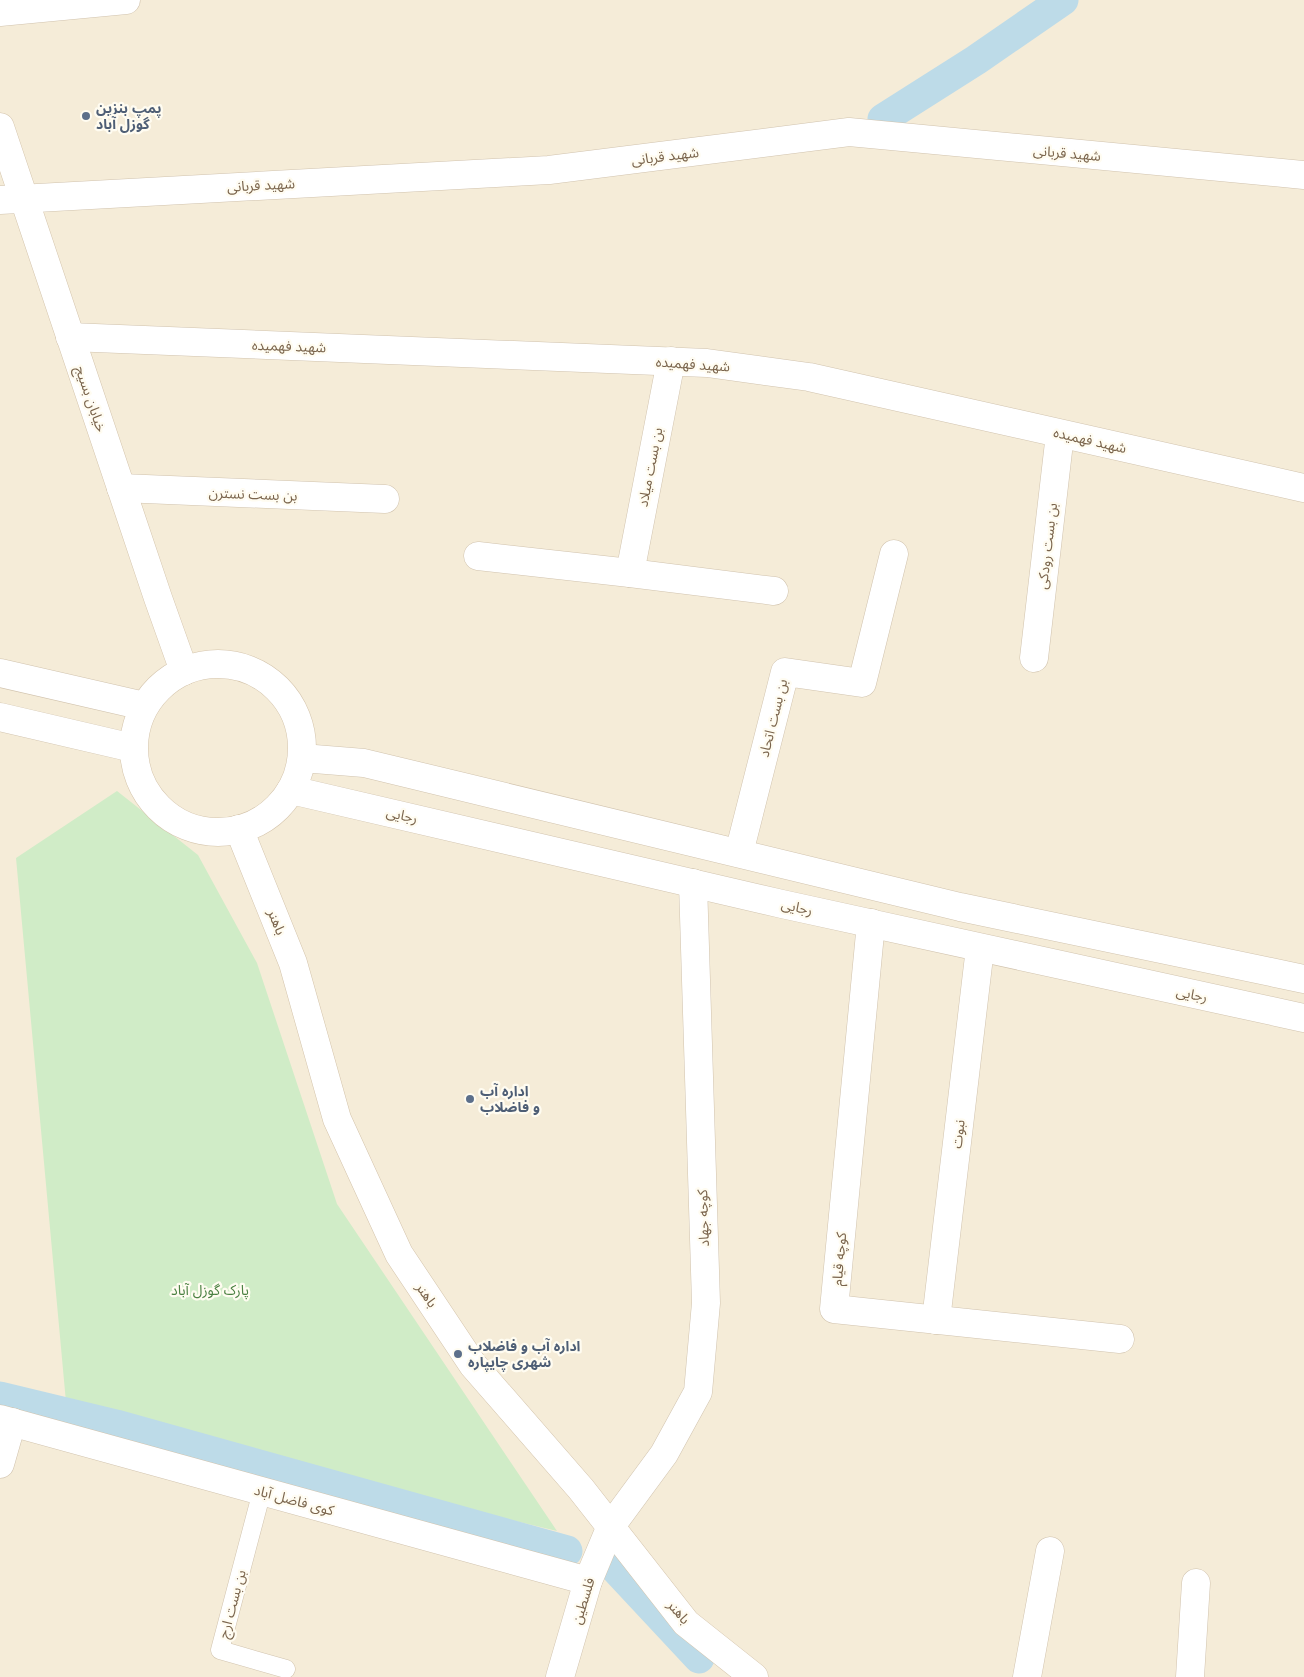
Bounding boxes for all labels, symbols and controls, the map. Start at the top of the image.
place label: پمپ بنزین گوزل آباد [96,100,162,133]
marker: پمپ بنزین گوزل آباد [80,110,92,122]
street label: شهید قربانی [1032,142,1102,165]
street label: شهید قربانی [630,144,700,169]
street label: شهید قربانی [227,175,295,196]
street label: شهید فهمیده [251,337,326,356]
street label: شهید فهمیده [655,353,731,376]
street label: خیابان بسیج [69,364,110,435]
street label: شهید فهمیده [1052,424,1128,457]
street label: بن بست میلاد [634,426,667,508]
street label: بن بست نسترن [208,484,298,505]
street label: بن بست رودکی [1034,502,1061,590]
street label: بن بست اتحاد [756,677,791,759]
street label: رجایی [385,804,419,827]
street label: رجایی [780,896,814,919]
street label: باهنر [263,906,289,938]
street label: رجایی [1175,983,1209,1006]
place label: اداره آب و فاضلاب [480,1083,540,1115]
marker: اداره آب و فاضلاب [464,1093,476,1105]
street label: نبوت [948,1118,969,1150]
street label: کوچه جهاد [694,1189,714,1247]
street label: کوچه قیام [829,1231,852,1287]
street label: باهنر [412,1279,441,1311]
park label: پارک گوزل آباد [171,1282,249,1300]
place label: اداره آب و فاضلاب شهری چایپاره [468,1338,581,1372]
marker: اداره آب و فاضلاب شهری چایپاره [452,1348,464,1360]
street label: کوی فاضل آباد [252,1482,336,1519]
street label: بن بست ارج [215,1568,252,1641]
street label: فلسطین [568,1576,599,1626]
street label: باهنر [663,1596,694,1628]

